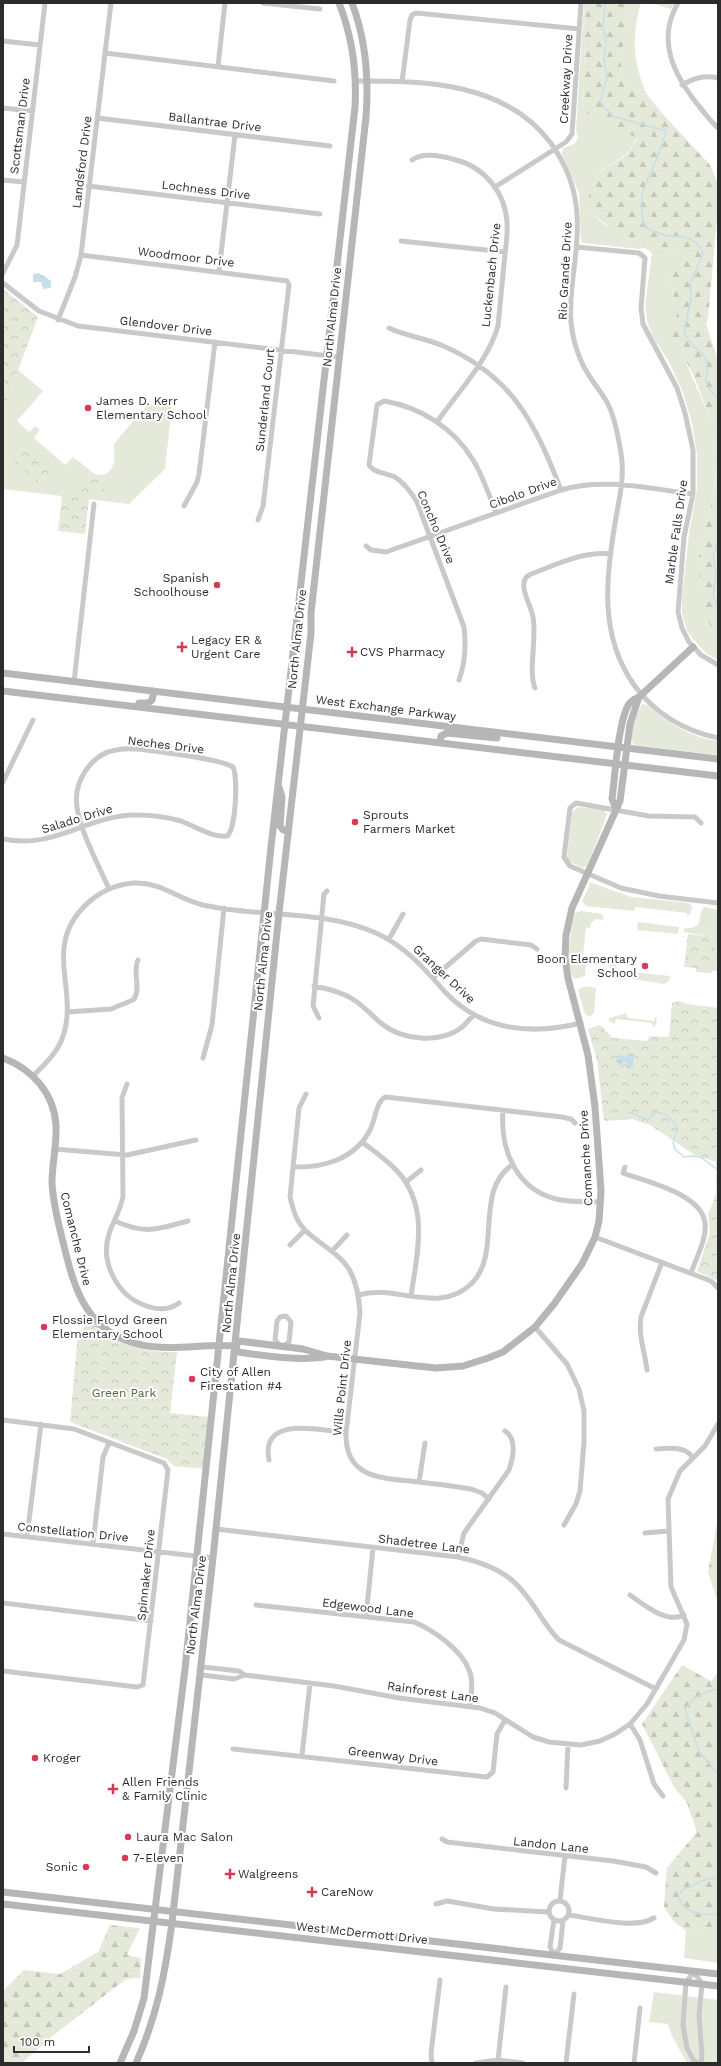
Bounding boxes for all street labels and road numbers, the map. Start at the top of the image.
street label: Creekway Drive [557,34,575,124]
street label: Scottsman Drive [7,77,33,175]
street label: Ballantrae Drive [168,109,262,135]
street label: Landsford Drive [69,115,95,209]
street label: Lochness Drive [161,178,251,202]
street label: Rio Grande Drive [555,221,575,321]
street label: Luckenbach Drive [479,222,503,328]
street label: Woodmoor Drive [137,244,235,270]
street label: North Alma Drive [320,266,344,367]
street label: Glendover Drive [119,313,213,339]
street label: Sunderland Court [253,348,277,452]
street label: Cibolo Drive [487,474,559,512]
street label: Marble Falls Drive [662,479,690,585]
street label: Concho Drive [414,488,458,566]
street label: North Alma Drive [285,588,309,689]
street label: West Exchange Parkway [315,692,458,724]
street label: Neches Drive [127,733,205,757]
street label: Salado Drive [40,802,114,836]
street label: North Alma Drive [251,910,275,1011]
street label: Granger Drive [410,942,478,1006]
street label: Comanche Drive [576,1110,596,1206]
street label: Comanche Drive [58,1191,94,1287]
street label: North Alma Drive [219,1232,243,1333]
street label: Wills Point Drive [330,1339,354,1437]
street label: Constellation Drive [17,1519,129,1545]
street label: Spinnaker Drive [134,1528,158,1622]
street label: Shadetree Lane [377,1531,471,1557]
street label: North Alma Drive [183,1554,209,1655]
street label: Edgewood Lane [321,1595,415,1621]
street label: Rainforest Lane [386,1679,480,1705]
street label: Greenway Drive [347,1744,439,1768]
street label: Landon Lane [512,1834,590,1856]
street label: West McDermott Drive [295,1919,429,1947]

